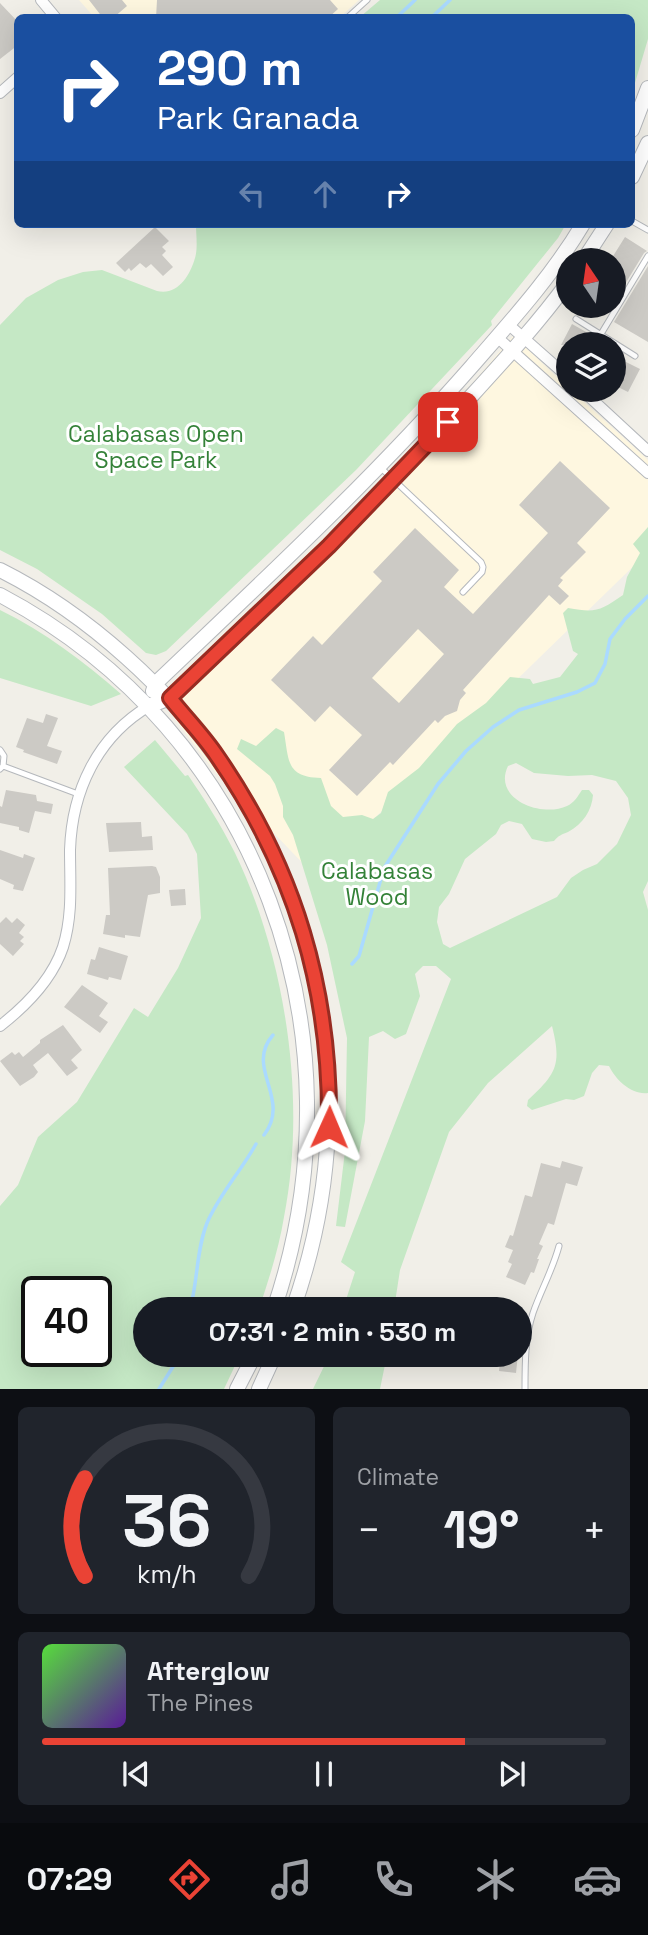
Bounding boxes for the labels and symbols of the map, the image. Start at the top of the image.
north arrow [556,248,626,318]
pin [418,392,478,452]
park label: Calabasas Open Space Park [68,419,244,475]
park label: Calabasas Wood [321,856,433,912]
position arrow [292,1090,366,1164]
speed limit sign: 40 [21,1276,112,1367]

